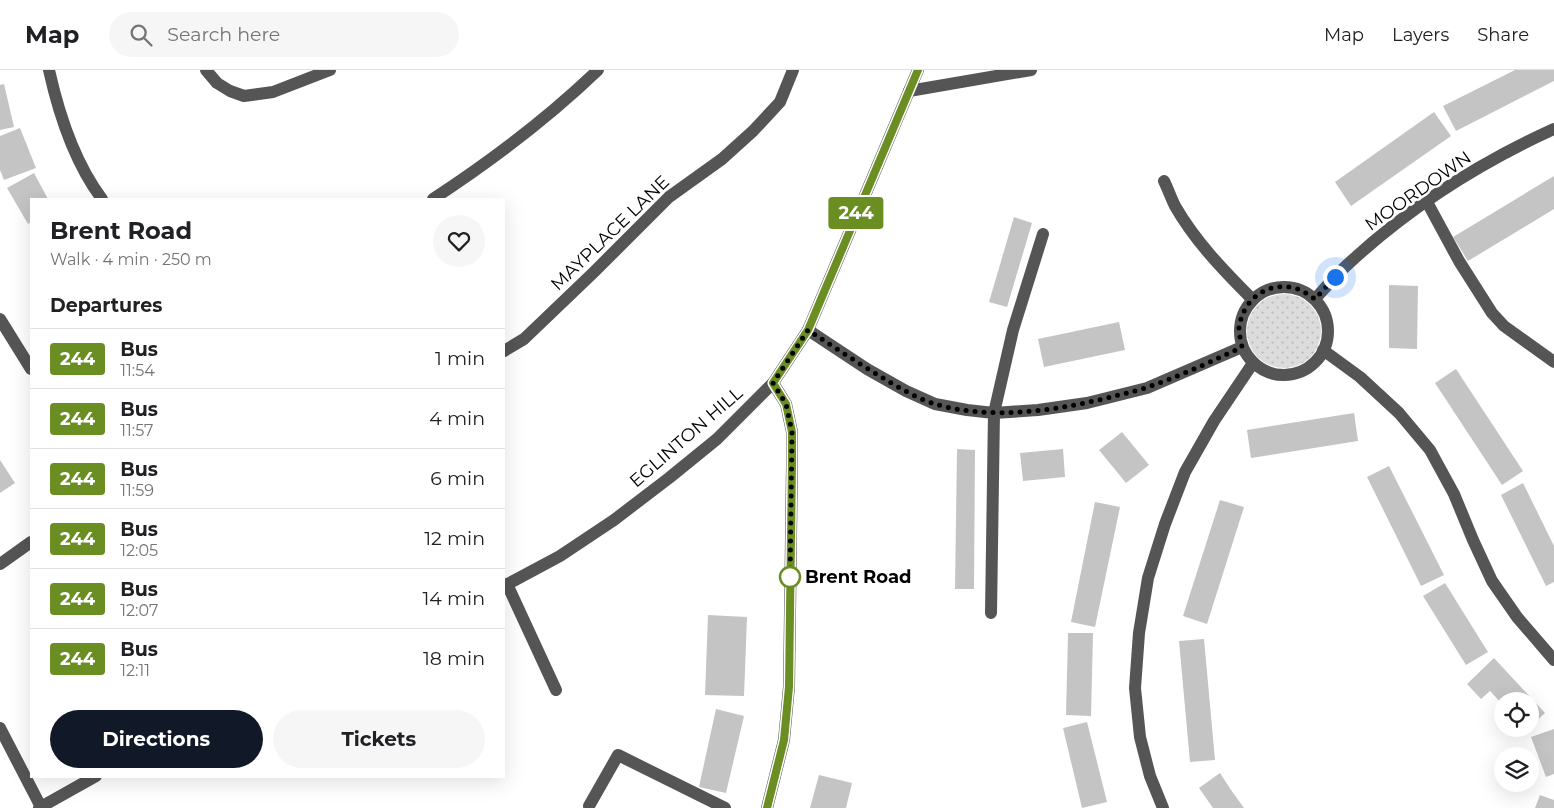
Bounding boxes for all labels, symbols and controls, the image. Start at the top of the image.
search box [109,12,459,57]
text: Map [25,20,79,49]
icon: search [127,21,155,49]
text: Search here [167,23,280,46]
text: Map [1324,24,1364,46]
text: Layers [1392,24,1449,46]
text: Share [1477,24,1529,46]
street label: MOORDOWN [1361,146,1475,236]
street label: MAYPLACE LANE [546,171,674,295]
line badge: 244 [827,197,885,229]
text: 244 [838,202,874,224]
button: heart [433,215,485,267]
text: Brent Road [50,216,192,245]
text: Walk · 4 min · 250 m [50,250,212,269]
your location [1323,265,1348,290]
text: Departures [50,294,162,317]
text: Bus [120,338,158,361]
text: 1 min [435,347,485,370]
text: 244 [60,348,95,370]
text: 11:54 [120,361,155,380]
street label: EGLINTON HILL [625,382,747,492]
text: Bus [120,398,158,421]
text: 4 min [429,407,485,430]
text: 244 [60,408,95,430]
text: 11:57 [120,421,153,440]
text: Bus [120,458,158,481]
text: 6 min [430,467,485,490]
text: 244 [60,468,95,490]
text: 11:59 [120,481,154,500]
text: Bus [120,518,158,541]
text: 12 min [424,527,485,550]
text: 244 [60,528,95,550]
text: 12:05 [120,541,158,560]
marker: Brent Road [779,566,801,588]
place label: Brent Road [805,566,912,588]
text: Bus [120,578,158,601]
text: 14 min [422,587,485,610]
text: 244 [60,588,95,610]
text: 12:07 [120,601,158,620]
text: Bus [120,638,158,661]
text: 18 min [423,647,485,670]
text: 244 [60,648,95,670]
text: 12:11 [120,661,150,680]
map controls [1494,692,1539,792]
button: locate [1494,692,1539,737]
button: Directions [50,710,263,768]
button: Tickets [273,710,485,768]
button: layers [1494,747,1539,792]

